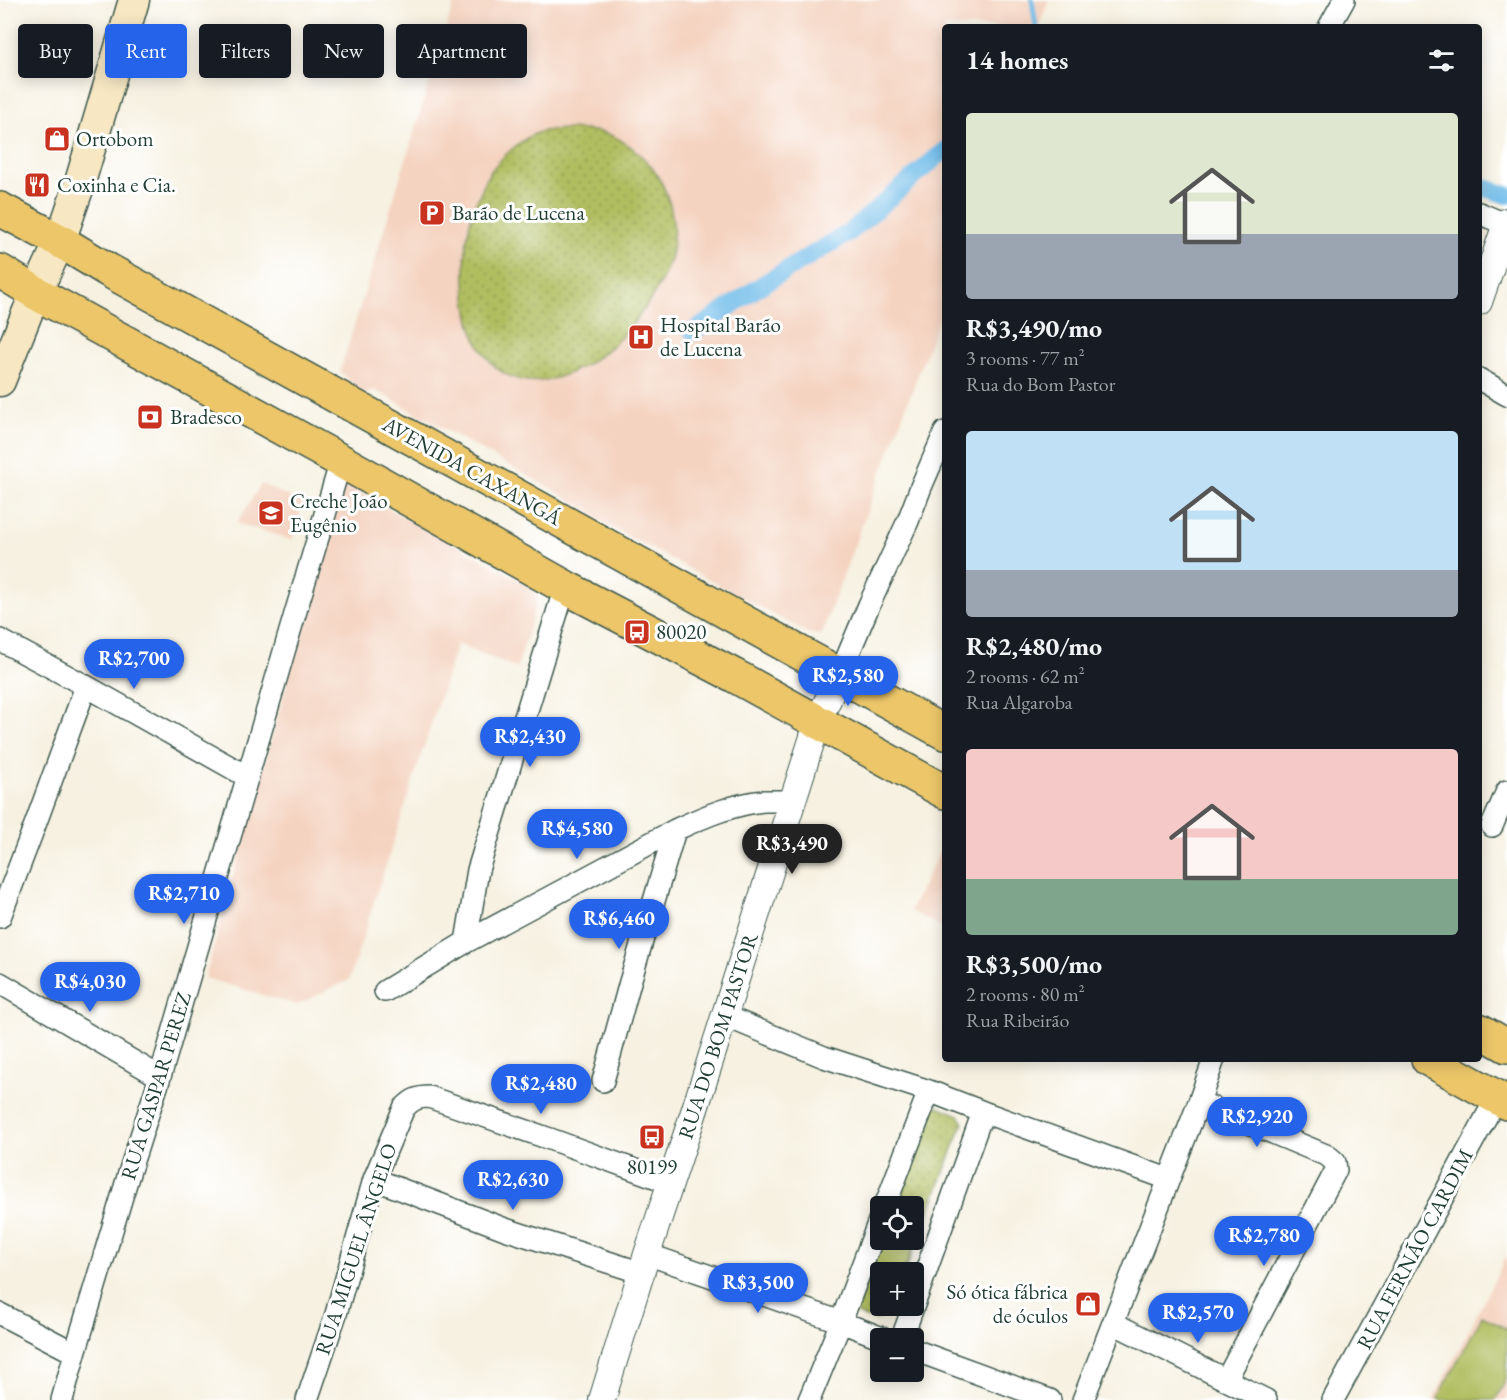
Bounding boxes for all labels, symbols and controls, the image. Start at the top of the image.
chip: Buy [18,24,93,78]
chip: Rent [105,24,187,78]
chip: Filters [199,24,291,78]
chip: New [303,24,384,78]
chip: Apartment [396,24,527,78]
text: 14 homes [966,43,1068,77]
icon: filters [1425,44,1458,77]
shop icon: Ortobom [42,124,72,154]
place label: Ortobom [76,125,154,152]
icon: home [1158,152,1266,260]
restaurant icon: Coxinha e Cia. [22,170,52,200]
place label: Coxinha e Cia. [57,171,176,198]
parking icon: Barão de Lucena [417,198,447,228]
place label: Barão de Lucena [452,199,585,226]
place label: Hospital Barão de Lucena [660,311,781,362]
text: R$3,490/mo [966,311,1102,345]
hospital icon: Hospital Barão de Lucena [626,322,656,352]
text: 3 rooms · 77 m² [966,345,1085,371]
text: Rua do Bom Pastor [966,371,1115,397]
bank icon: Bradesco [135,402,165,432]
place label: Bradesco [170,403,242,430]
street label: AVENIDA CAXANGÁ [377,410,567,531]
icon: home [1158,470,1266,578]
place label: Creche João Eugênio [290,487,388,538]
school or university icon: Creche João Eugênio [256,498,286,528]
bus stop icon: 80020 [622,617,652,647]
place label: 80020 [656,618,706,645]
text: R$2,480/mo [966,629,1102,663]
pin: R$2,700 [79,639,189,690]
text: R$2,700 [98,645,170,671]
pin: R$2,580 [793,656,903,707]
text: R$2,580 [812,662,884,688]
text: 2 rooms · 62 m² [966,663,1085,689]
text: Rua Algaroba [966,689,1073,715]
pin: R$2,430 [475,717,585,768]
text: R$2,430 [494,723,566,749]
icon: home [1158,788,1266,896]
pin: R$4,580 [522,809,632,860]
text: R$4,580 [541,815,613,841]
pin: R$3,490 [737,824,847,875]
text: R$3,490 [756,830,828,856]
pin: R$2,710 [129,874,239,925]
text: R$2,710 [148,880,220,906]
pin: R$6,460 [564,899,674,950]
text: R$6,460 [583,905,655,931]
street label: RUA DO BOM PASTOR [671,928,764,1142]
text: R$3,500/mo [966,947,1102,981]
pin: R$4,030 [35,962,145,1013]
text: R$4,030 [54,968,126,994]
text: 2 rooms · 80 m² [966,981,1085,1007]
street label: RUA GASPAR PEREZ [114,988,197,1183]
text: Rua Ribeirão [966,1007,1070,1033]
pin: R$2,480 [486,1064,596,1115]
text: R$2,480 [505,1070,577,1096]
pin: R$2,920 [1202,1097,1312,1148]
text: R$2,920 [1221,1103,1293,1129]
bus stop icon: 80199 [637,1122,667,1152]
street label: RUA MIGUEL ÂNGELO [309,1140,403,1358]
street label: RUA FERNÃO CARDIM [1350,1144,1479,1354]
place label: 80199 [627,1153,677,1180]
pin: R$2,630 [458,1160,568,1211]
text: R$2,630 [477,1166,549,1192]
map controls [870,1196,924,1382]
button: locate [870,1196,924,1250]
pin: R$2,780 [1209,1216,1319,1267]
text: R$2,780 [1228,1222,1300,1248]
button: + [870,1262,924,1316]
pin: R$3,500 [703,1263,813,1314]
text: R$3,500 [722,1269,794,1295]
place label: Só ótica fábrica de óculos [947,1278,1069,1329]
shop icon: Só ótica fábrica de óculos [1073,1289,1103,1319]
pin: R$2,570 [1143,1293,1253,1344]
text: R$2,570 [1162,1299,1234,1325]
button: − [870,1328,924,1382]

